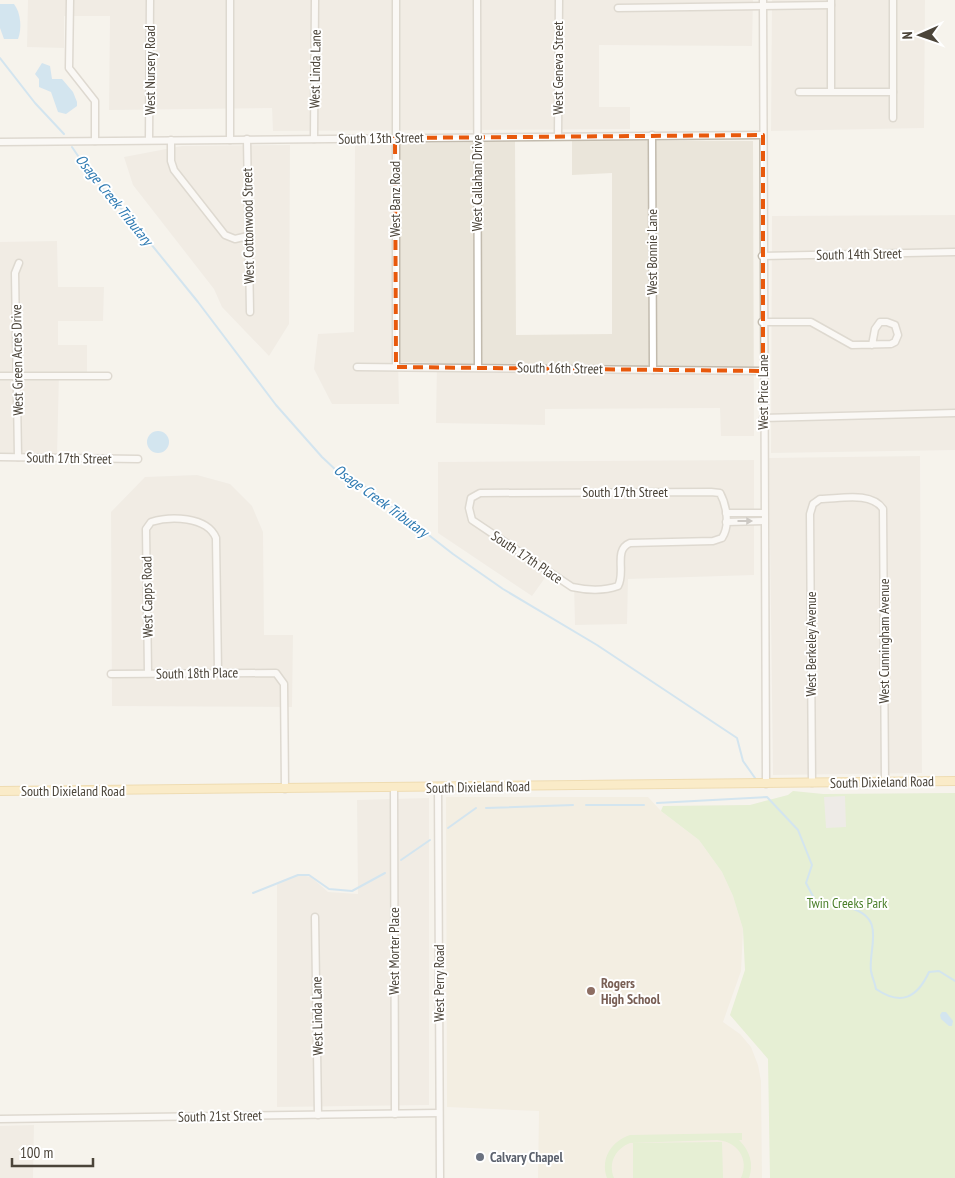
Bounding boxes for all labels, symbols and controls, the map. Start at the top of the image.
north arrow [895,10,945,60]
street label: West Geneva Street [549,21,567,115]
street label: West Nursery Road [141,25,159,115]
street label: West Linda Lane [305,29,325,109]
text: N [898,31,916,40]
street label: South 13th Street [338,128,424,148]
street label: West Callahan Drive [468,135,486,231]
water label: Osage Creek Tributary [72,150,159,251]
street label: West Banz Road [386,161,404,237]
street label: West Cottonwood Street [238,168,258,284]
street label: West Bonnie Lane [643,209,661,295]
street label: South 14th Street [816,244,902,264]
street label: West Green Acres Drive [7,304,27,416]
street label: West Price Lane [754,354,772,430]
street label: South 16th Street [517,358,603,378]
street label: South 17th Street [26,448,112,468]
water label: Osage Creek Tributary [330,460,434,543]
street label: South 17th Street [582,483,668,501]
one-way arrow [737,517,753,525]
street label: South 17th Place [488,527,566,588]
street label: West Capps Road [137,556,157,638]
street label: West Cunningham Avenue [875,578,893,703]
street label: West Berkeley Avenue [802,591,820,697]
street label: South 18th Place [156,663,239,683]
street label: South Dixieland Road [830,772,934,792]
street label: South Dixieland Road [426,777,530,797]
street label: South Dixieland Road [21,782,125,800]
park label: Twin Creeks Park [807,894,888,912]
street label: West Morter Place [385,907,403,995]
street label: West Perry Road [430,944,448,1022]
place label: Rogers High School [601,974,661,1008]
street label: West Linda Lane [307,976,327,1056]
marker: Rogers High School [585,985,597,997]
street label: South 21st Street [178,1106,262,1126]
scale bar [12,1136,94,1168]
text: 100 m [20,1143,53,1162]
place label: Calvary Chapel [490,1148,564,1166]
marker: Calvary Chapel [474,1151,486,1163]

